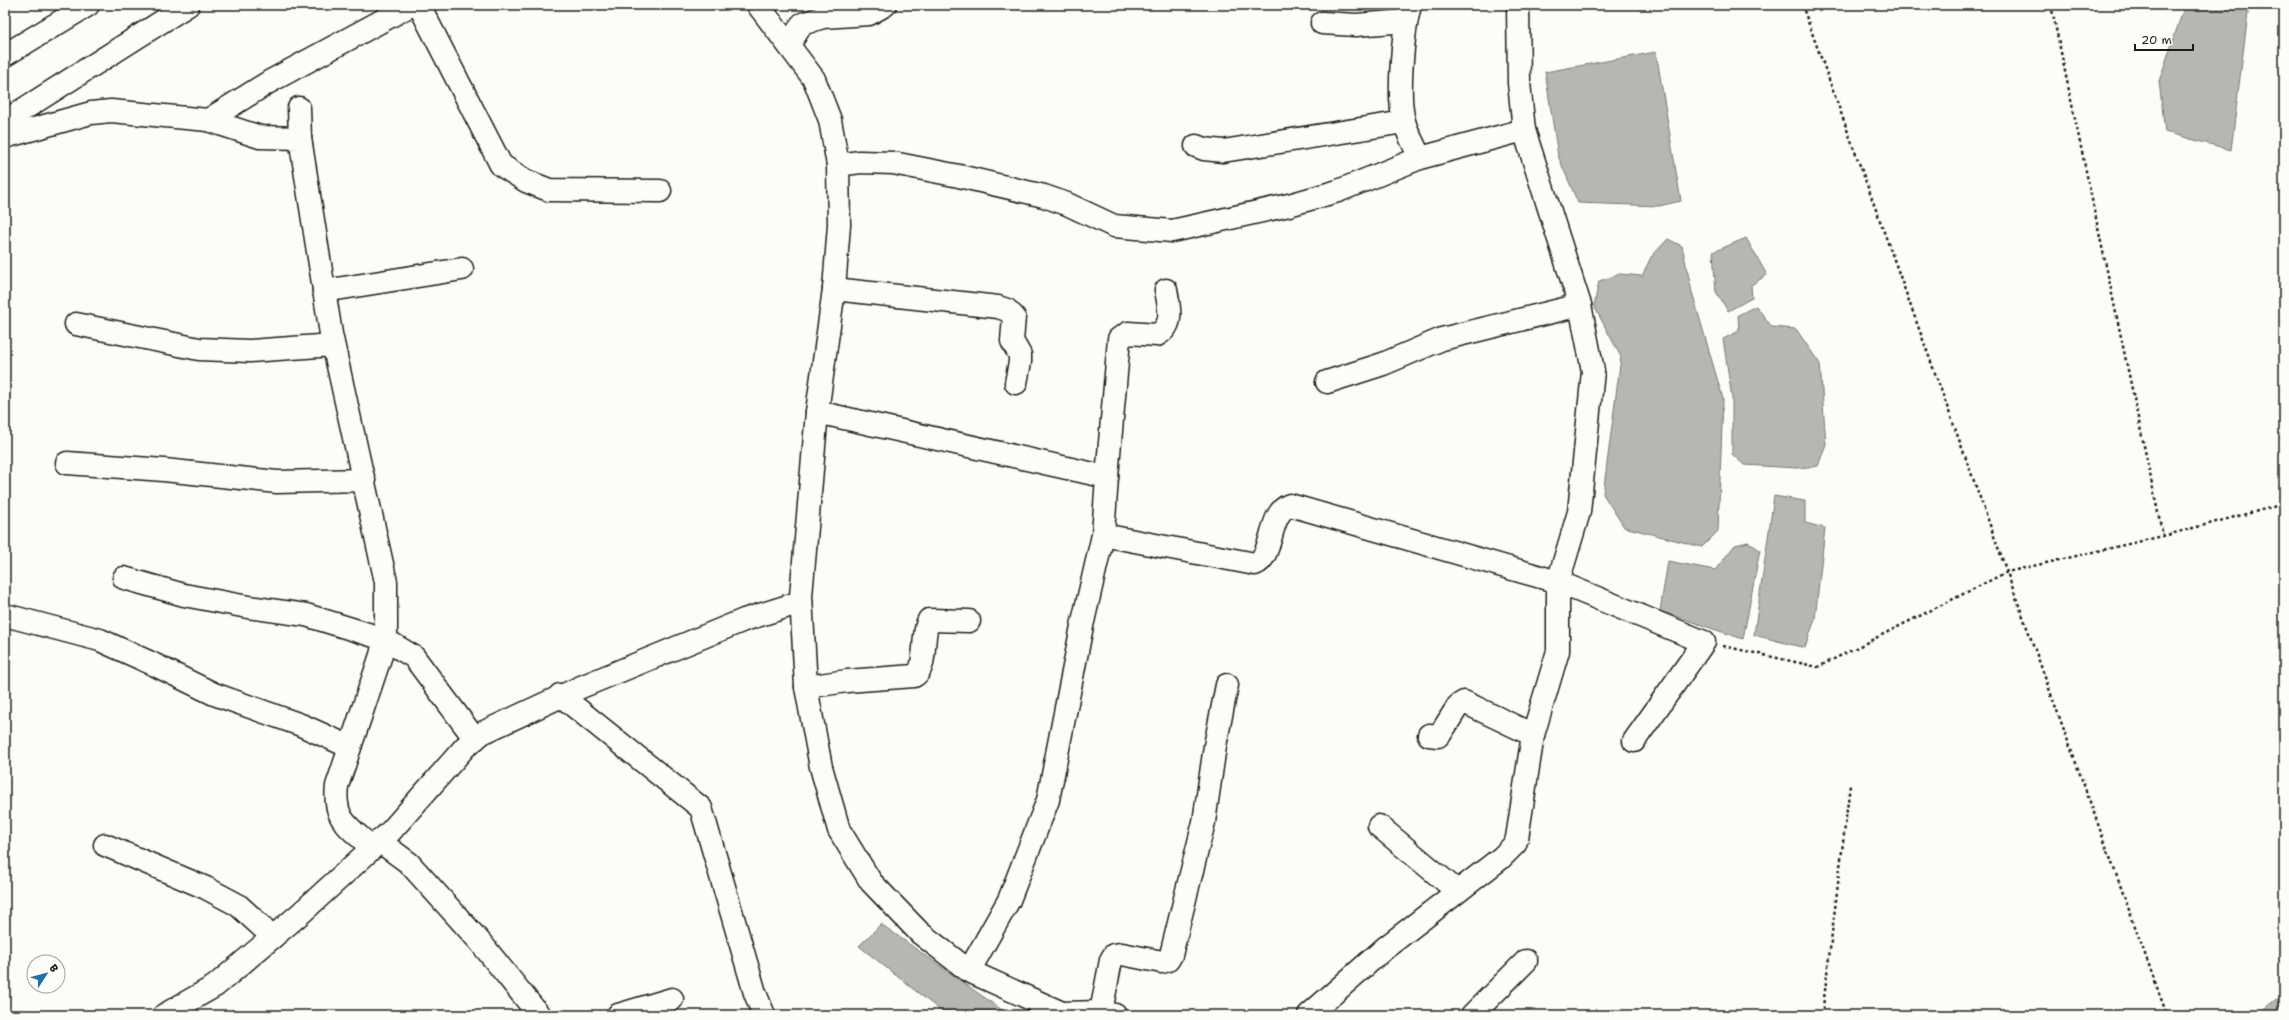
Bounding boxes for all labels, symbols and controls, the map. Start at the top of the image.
scale bar [2135,26,2193,52]
text: 20 m [2141,32,2172,48]
north arrow [26,954,66,994]
text: B [46,961,62,976]

